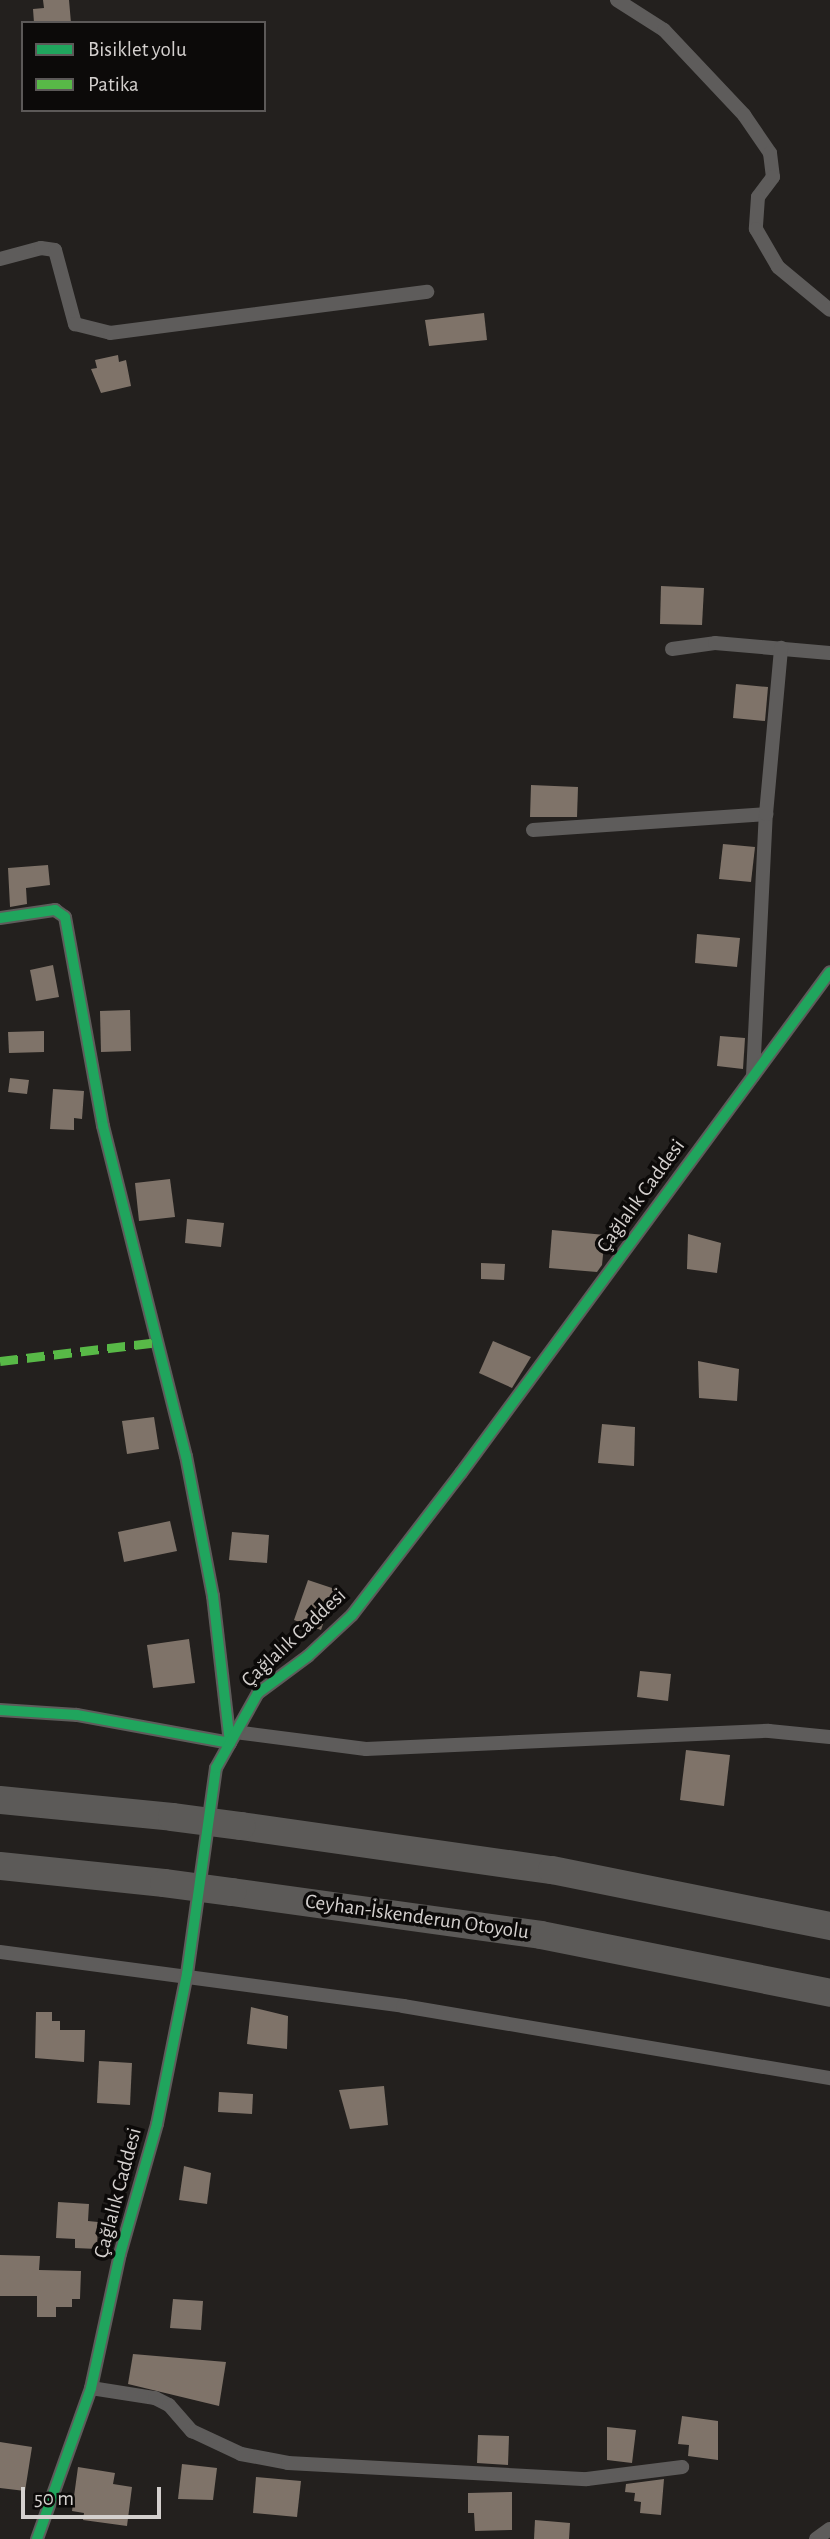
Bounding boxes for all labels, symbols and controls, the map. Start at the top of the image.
legend [21,21,266,112]
text: Bisiklet yolu [88,39,187,60]
text: Patika [88,74,139,95]
street label: Çağlalık Caddesi [591,1134,691,1258]
street label: Çağlalık Caddesi [236,1583,352,1693]
street label: Ceyhan-İskenderun Otoyolu [303,1889,531,1945]
street label: Çağlalık Caddesi [88,2125,148,2261]
scale bar [24,2472,164,2516]
text: 50 m [34,2488,74,2509]

